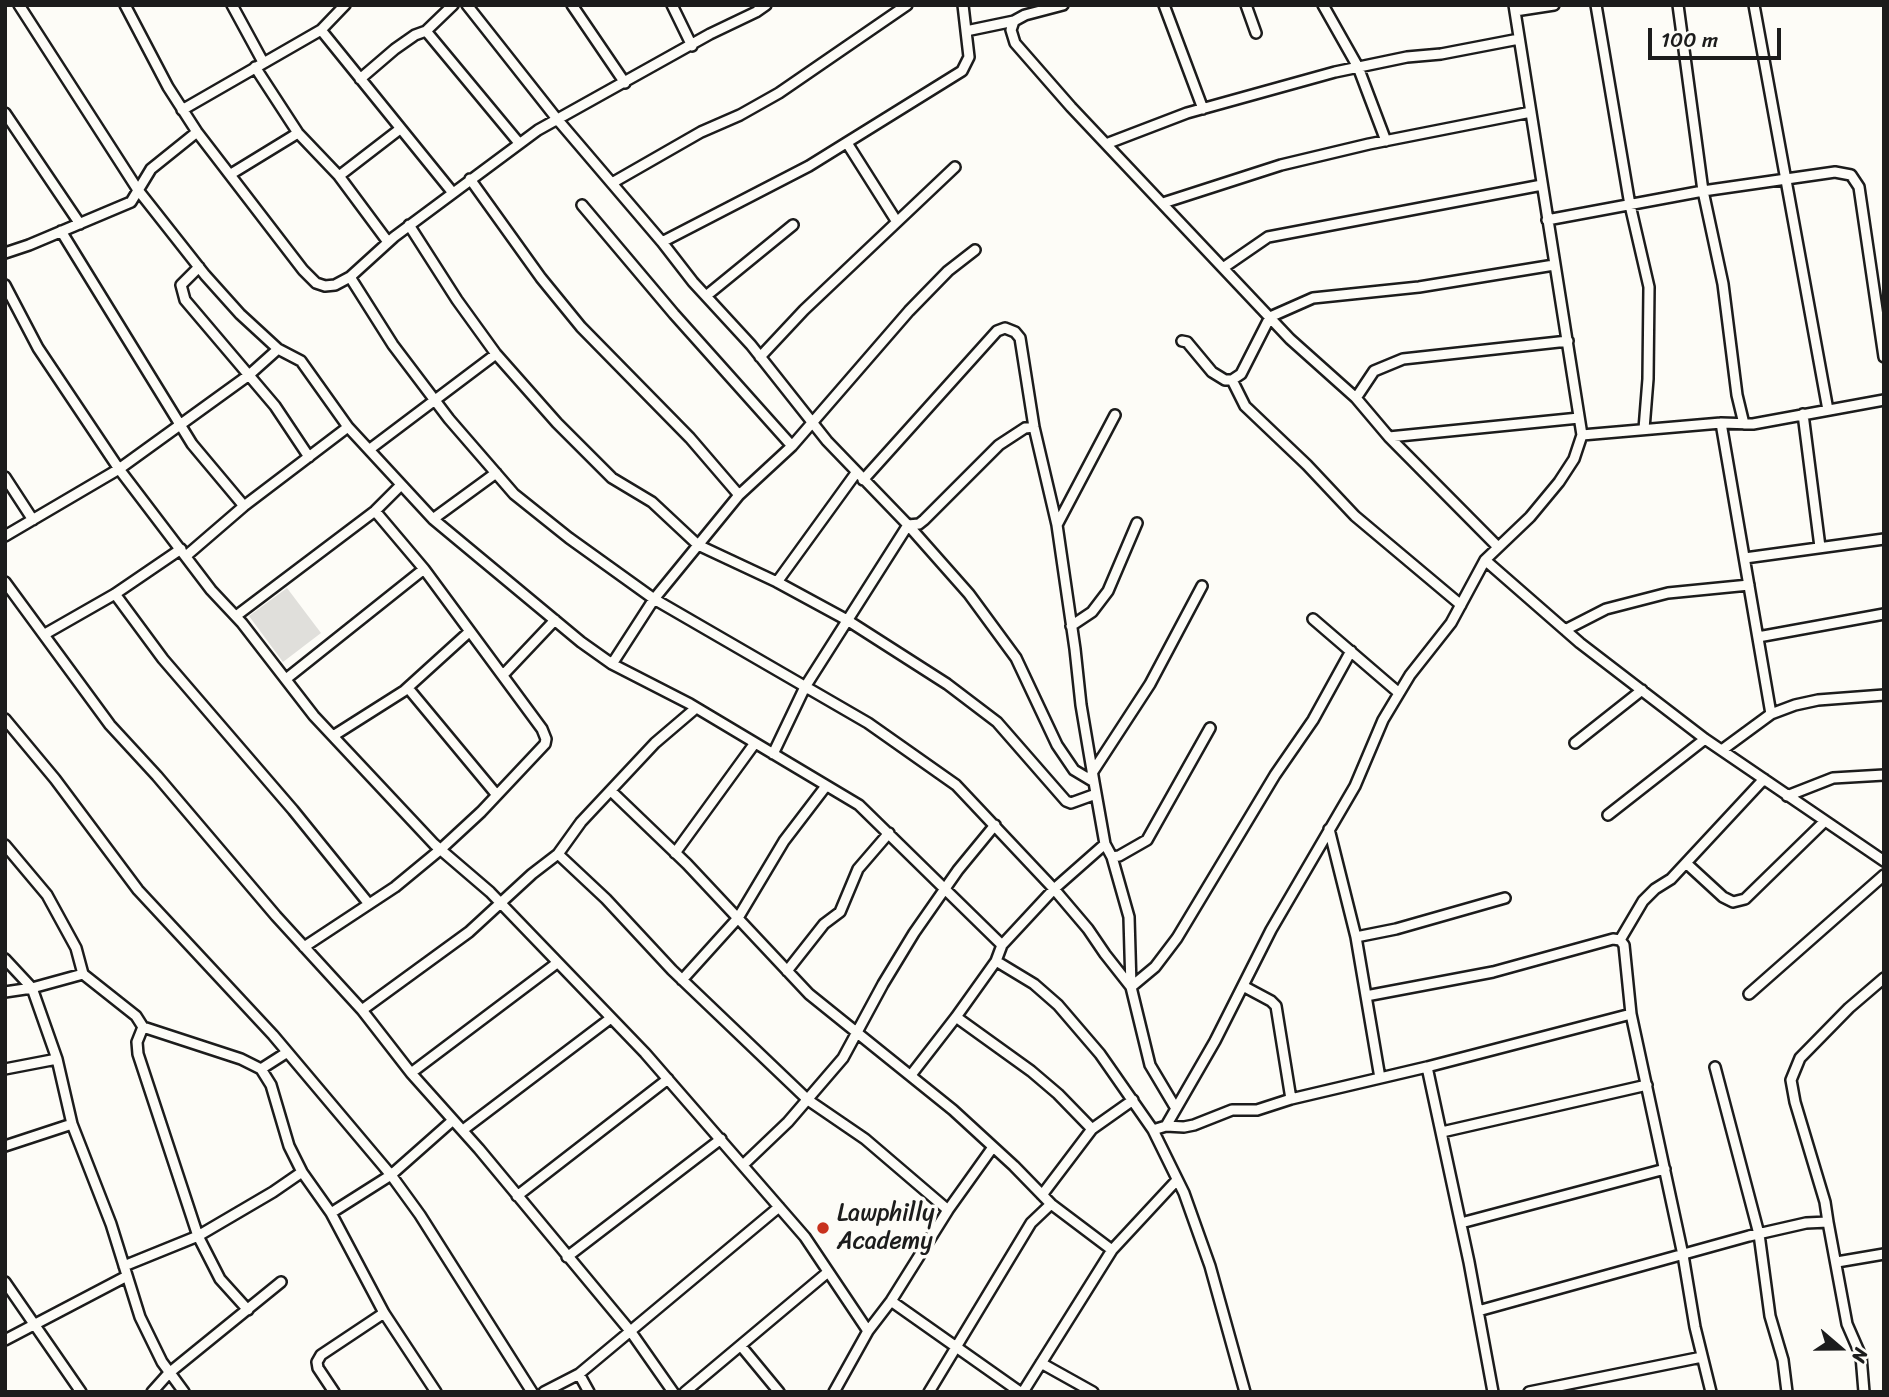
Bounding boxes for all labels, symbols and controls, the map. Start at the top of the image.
scale bar [1651,14,1784,58]
text: 100 m [1661,21,1718,59]
place label: Lawphilly Academy [837,1200,935,1256]
marker: Lawphilly Academy [815,1220,831,1236]
north arrow [1805,1313,1875,1383]
text: N [1842,1344,1878,1367]

